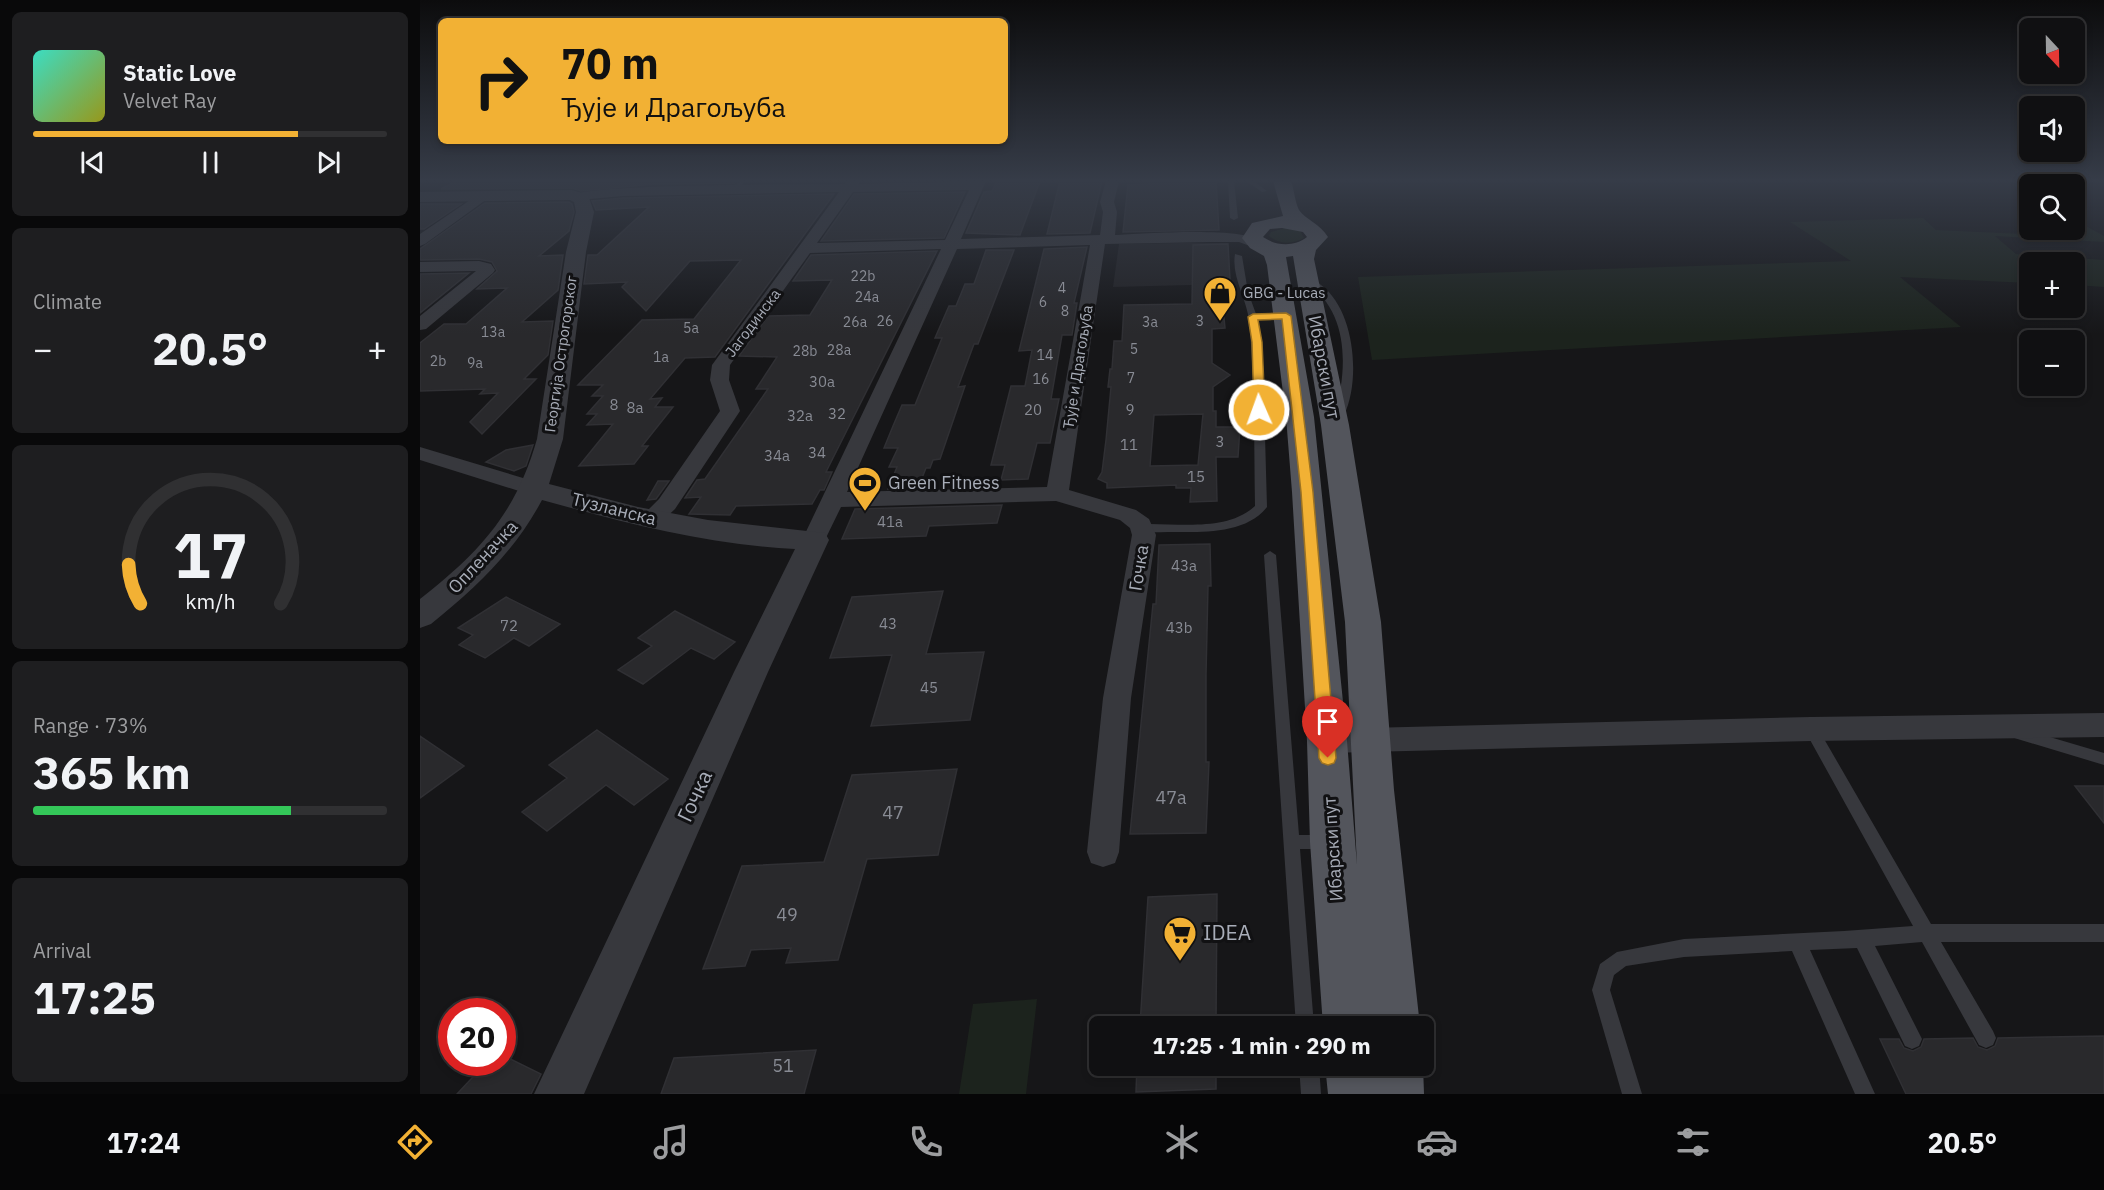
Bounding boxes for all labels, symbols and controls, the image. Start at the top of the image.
north arrow [2019,18,2085,84]
map controls [2019,18,2085,396]
text: 70 m [561,36,659,91]
icon: right [462,42,540,120]
text: Static Love [123,58,236,87]
text: Velvet Ray [123,87,216,114]
text: Ђује и Драгољуба [561,89,786,124]
button: sound [2019,96,2085,162]
icon: previous [76,146,109,179]
icon: pause [194,146,227,179]
icon: next [312,146,345,179]
button: search [2019,174,2085,240]
button: + [2019,252,2085,318]
house number: 22b [851,267,875,285]
street label: Георгија Острогорског [540,274,581,434]
shop icon: GBG - Lucas [1202,275,1238,322]
house number: 4 [1058,279,1066,297]
place label: GBG - Lucas [1243,283,1325,302]
street label: Јагодинска [721,285,784,361]
text: Climate [33,288,102,315]
house number: 24a [855,288,880,306]
house number: 6 [1039,293,1047,311]
house number: 8 [1061,302,1069,320]
street label: Ђује и Драгољуба [1058,304,1097,430]
house number: 26 [877,312,893,330]
house number: 3 [1196,312,1204,330]
house number: 26a [843,313,868,331]
house number: 3a [1142,313,1158,331]
street label: Ибарски пут [1303,313,1346,421]
text: 20.5° [152,319,268,377]
house number: 5a [683,319,699,337]
house number: 13a [481,323,506,341]
text: − [33,327,53,370]
text: + [367,327,387,370]
button: − [2019,330,2085,396]
house number: 5 [1130,340,1138,358]
house number: 28a [827,341,852,359]
house number: 28b [793,342,817,360]
house number: 14 [1037,346,1053,364]
house number: 1a [653,348,669,366]
house number: 2b [430,352,446,370]
house number: 9a [467,354,483,372]
house number: 7 [1127,369,1135,387]
house number: 16 [1033,370,1049,388]
house number: 30a [809,372,835,391]
position arrow [1227,378,1291,442]
house number: 8 [609,395,619,414]
house number: 8a [626,398,644,417]
house number: 20 [1024,400,1042,419]
house number: 9 [1125,400,1135,419]
house number: 32 [828,404,846,423]
house number: 32a [787,406,813,425]
house number: 3 [1215,432,1225,451]
house number: 11 [1120,435,1138,454]
house number: 34 [808,443,826,462]
house number: 34a [764,446,790,465]
sports icon: Green Fitness [847,465,883,512]
house number: 15 [1187,467,1205,486]
place label: Green Fitness [888,471,1000,494]
street label: Тузланска [569,487,659,530]
house number: 41a [877,512,903,531]
text: 17 [173,514,247,595]
street label: Опленачка [443,515,523,598]
street label: Гочка [1124,543,1154,593]
house number: 43a [1171,556,1197,575]
text: km/h [185,587,235,615]
house number: 43 [879,614,897,633]
house number: 72 [500,616,518,635]
house number: 43b [1166,618,1192,637]
house number: 45 [920,678,938,697]
pin [1302,696,1353,758]
icon: arrive [1311,705,1344,738]
text: Range · 73% [33,712,148,739]
text: 365 km [33,743,191,801]
street label: Гочка [670,765,718,826]
house number: 47a [1155,786,1187,809]
street label: Ибарски пут [1317,796,1348,902]
house number: 47 [882,801,904,824]
house number: 49 [776,903,798,926]
supermarket icon: IDEA [1162,915,1198,962]
place label: IDEA [1203,918,1251,946]
text: Arrival [33,937,91,964]
text: 17:25 [33,968,156,1026]
speed limit sign: 20 [438,998,516,1076]
text: 17:25 · 1 min · 290 m [1152,1031,1371,1060]
house number: 51 [772,1054,794,1077]
icon: directions [394,1121,436,1163]
icon: music [650,1121,692,1163]
icon: phone [905,1121,947,1163]
icon: climate [1161,1121,1203,1163]
icon: car [1416,1121,1458,1163]
icon: filters [1672,1121,1714,1163]
text: 17:24 [107,1125,181,1160]
text: 20.5° [1927,1125,1997,1160]

